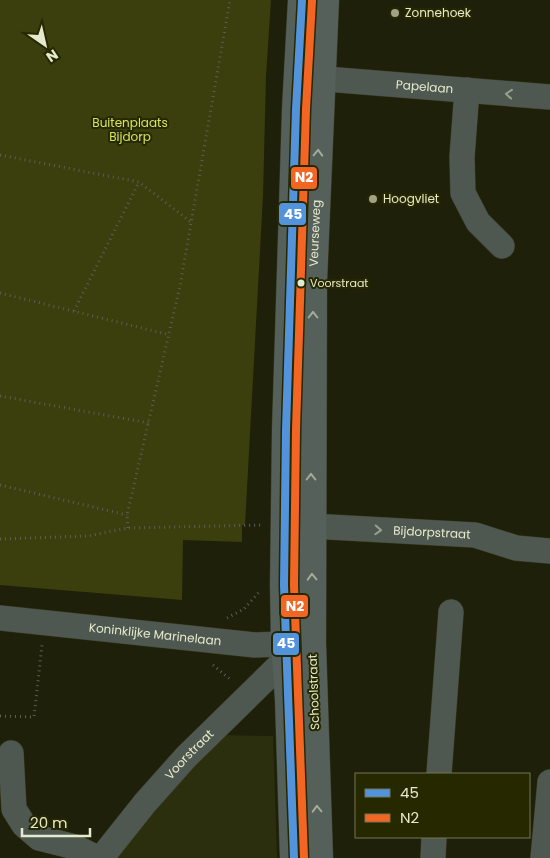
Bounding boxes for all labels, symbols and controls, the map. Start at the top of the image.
place label: Zonnehoek [405,4,472,21]
marker: Zonnehoek [389,7,401,19]
north arrow [20,20,70,70]
text: N [42,45,62,67]
street label: Papelaan [395,76,454,97]
one-way arrow [504,88,512,99]
park label: Buitenplaats Bijdorp [92,114,168,145]
one-way arrow [313,148,324,156]
line badge: N2 [290,166,318,190]
text: N2 [295,167,313,187]
place label: Hoogvliet [383,190,439,207]
marker: Hoogvliet [367,193,379,205]
street label: Veurseweg [305,199,324,267]
line badge: 45 [278,202,307,226]
text: 45 [284,204,302,224]
place label: Voorstraat [310,275,368,291]
marker: Voorstraat [296,278,306,288]
one-way arrow [307,311,318,319]
one-way arrow [306,473,317,481]
street label: Bijdorpstraat [393,522,471,543]
one-way arrow [375,524,383,535]
one-way arrow [307,572,318,580]
line badge: N2 [280,594,309,618]
text: N2 [286,596,304,616]
street label: Koninklijke Marinelaan [88,618,222,649]
line badge: 45 [272,632,300,656]
text: 45 [277,633,295,653]
street label: Schoolstraat [304,654,323,730]
street label: Voorstraat [161,725,217,783]
legend [355,773,530,838]
text: 45 [400,782,419,803]
one-way arrow [312,805,322,813]
scale bar [22,806,90,838]
text: N2 [400,807,419,828]
text: 20 m [30,812,68,833]

